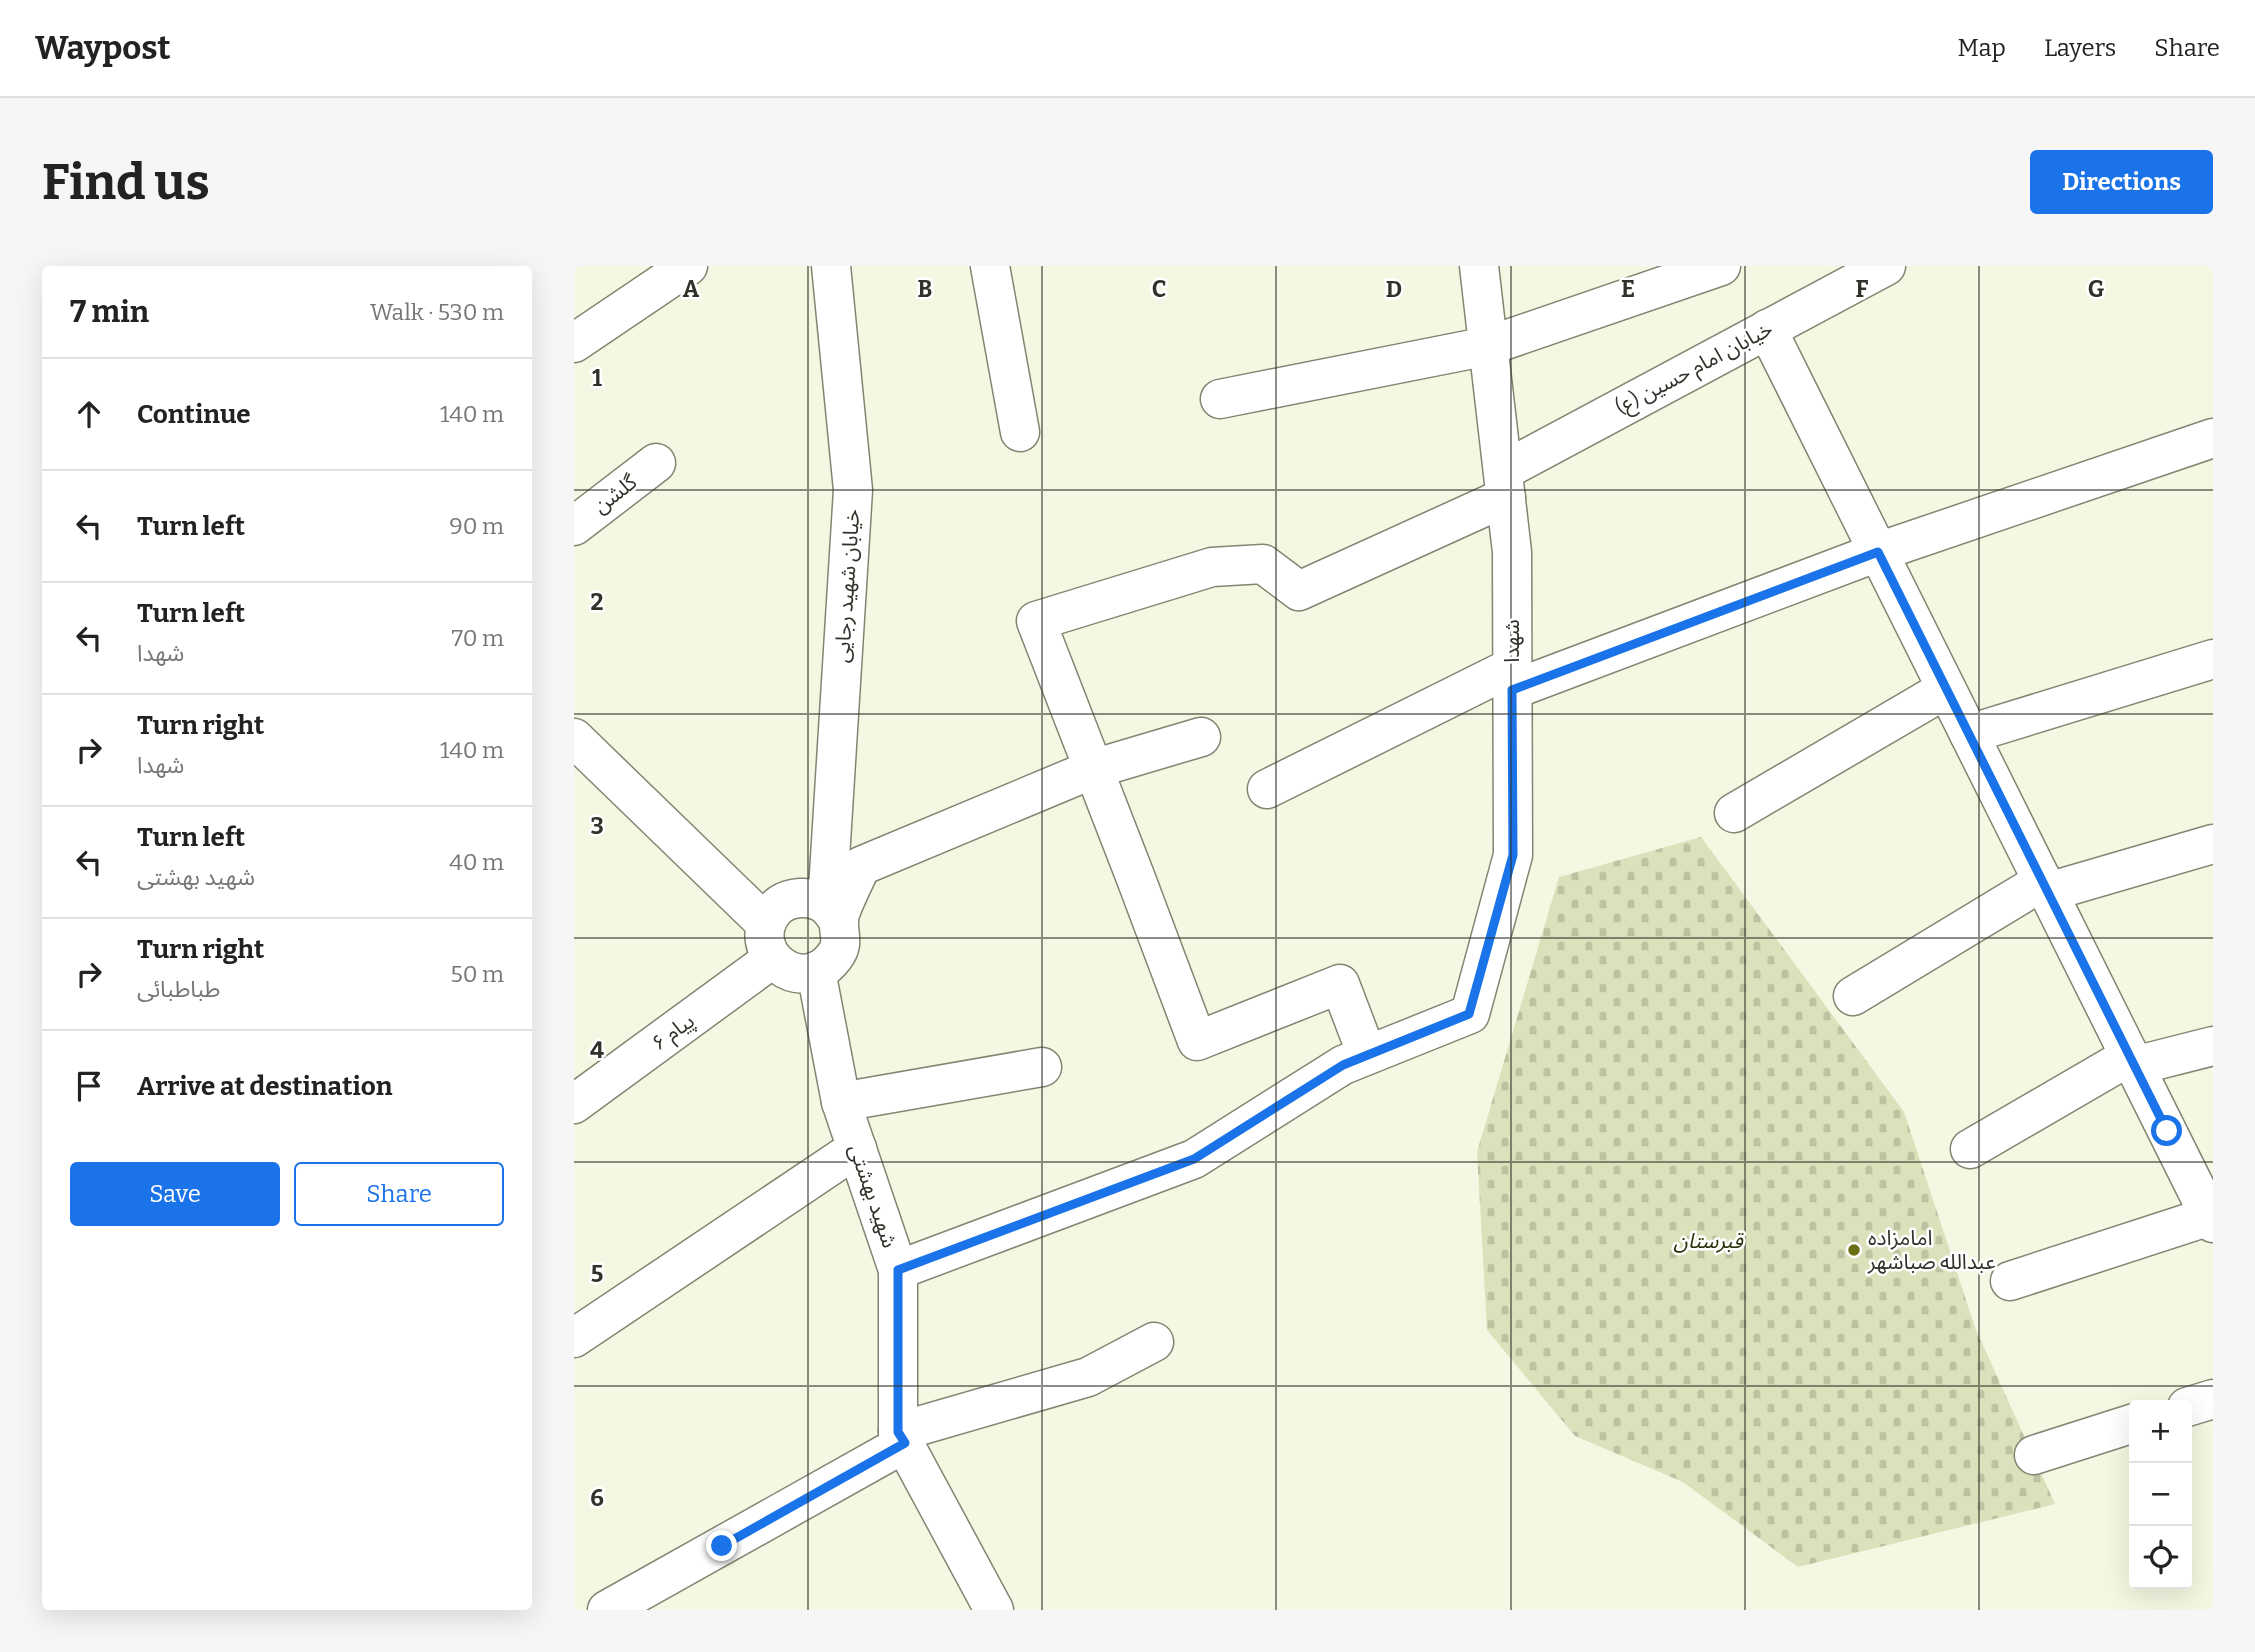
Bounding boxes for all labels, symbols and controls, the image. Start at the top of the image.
text: Waypost [35,28,171,68]
text: Map [1958,34,2006,62]
text: Layers [2044,34,2116,62]
text: Share [2154,34,2220,62]
button: Directions [2030,150,2213,214]
text: Find us [42,153,210,212]
text: A [683,275,700,303]
text: B [918,275,932,303]
text: C [1152,275,1166,303]
text: D [1386,275,1402,303]
text: E [1621,275,1635,303]
text: F [1856,275,1869,303]
text: G [2088,275,2105,303]
text: 7 min [70,294,149,330]
text: Walk · 530 m [370,298,504,326]
street label: خیابان امام حسین (ع) [1611,316,1778,423]
text: 1 [592,364,602,392]
icon: ahead [70,395,108,433]
text: Continue [137,399,251,430]
text: 140 m [440,400,504,428]
street label: گلشن [588,469,642,519]
icon: left [70,507,108,545]
street label: خیابان شهید رجایی [829,508,865,664]
text: Turn left [137,511,245,542]
text: 90 m [449,512,504,540]
text: 2 [591,588,604,616]
text: Turn left [137,598,245,629]
icon: left [70,619,108,657]
street label: شهدا [1499,619,1525,663]
text: 70 m [452,624,504,652]
text: شهدا [137,639,184,667]
text: Turn right [137,710,264,741]
icon: right [70,731,108,769]
text: 140 m [440,736,504,764]
text: شهدا [137,751,184,779]
text: 3 [590,812,604,840]
text: Turn left [137,822,245,853]
icon: left [70,843,108,881]
text: 40 m [449,848,504,876]
text: شهید بهشتی [137,863,255,891]
text: Turn right [137,934,264,965]
icon: right [70,955,108,993]
text: 50 m [450,960,504,988]
text: طباطبائی [137,975,220,1003]
street label: پیام ۶ [647,1008,701,1059]
text: 4 [590,1036,604,1064]
icon: arrive [70,1067,108,1105]
text: Arrive at destination [137,1071,392,1102]
route start [2151,1115,2182,1146]
street label: شهید بهشتی [843,1141,903,1251]
button: Save [70,1162,280,1226]
button: Share [294,1162,504,1226]
place label: امامزاده عبدالله صباشهر [1867,1225,1996,1275]
park label: قبرستان [1673,1228,1744,1254]
marker: امامزاده عبدالله صباشهر [1846,1242,1862,1258]
text: 5 [591,1260,603,1288]
map controls [2129,1400,2192,1589]
button: + [2129,1400,2192,1463]
button: − [2129,1463,2192,1526]
text: 6 [590,1484,604,1512]
button: locate [2129,1526,2192,1589]
route end [706,1530,737,1561]

